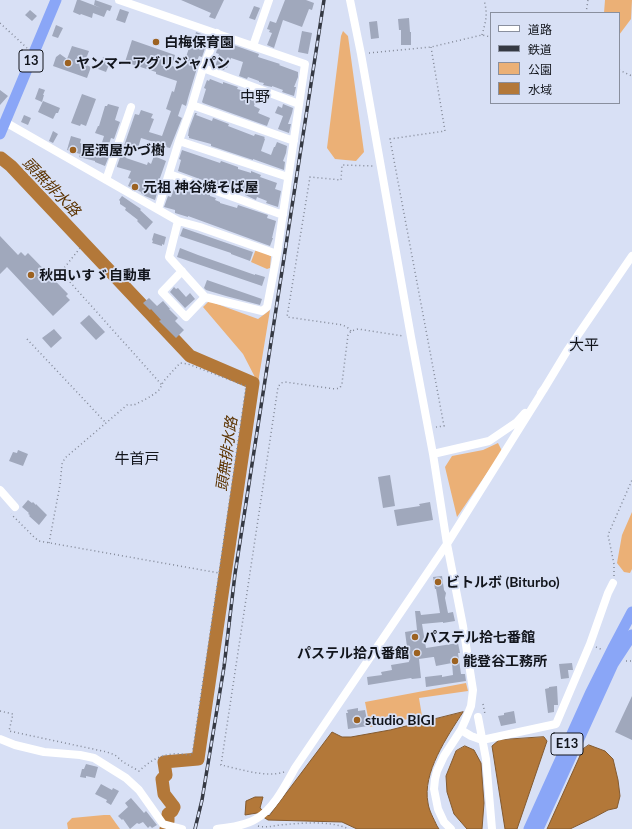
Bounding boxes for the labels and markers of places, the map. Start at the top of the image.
place label: 白梅保育園 [164,34,234,50]
marker: 白梅保育園 [151,37,161,47]
place label: ヤンマーアグリジャパン [76,55,230,71]
marker: ヤンマーアグリジャパン [63,58,73,68]
place label: 居酒屋かづ樹 [81,142,165,158]
marker: 居酒屋かづ樹 [68,145,78,155]
place label: 元祖 神谷焼そば屋 [143,179,258,195]
marker: 元祖 神谷焼そば屋 [130,182,140,192]
place label: 秋田いすゞ自動車 [39,267,151,283]
marker: 秋田いすゞ自動車 [26,270,36,280]
place label: ビトルボ (Biturbo) [446,574,560,590]
marker: ビトルボ (Biturbo) [433,577,443,587]
place label: パステル拾七番館 [423,629,535,645]
marker: パステル拾七番館 [410,632,420,642]
place label: パステル拾八番館 [297,645,409,661]
marker: パステル拾八番館 [412,648,422,658]
place label: 能登谷工務所 [463,653,547,669]
marker: 能登谷工務所 [450,656,460,666]
place label: studio BIGI [365,712,435,728]
marker: studio BIGI [352,715,362,725]

